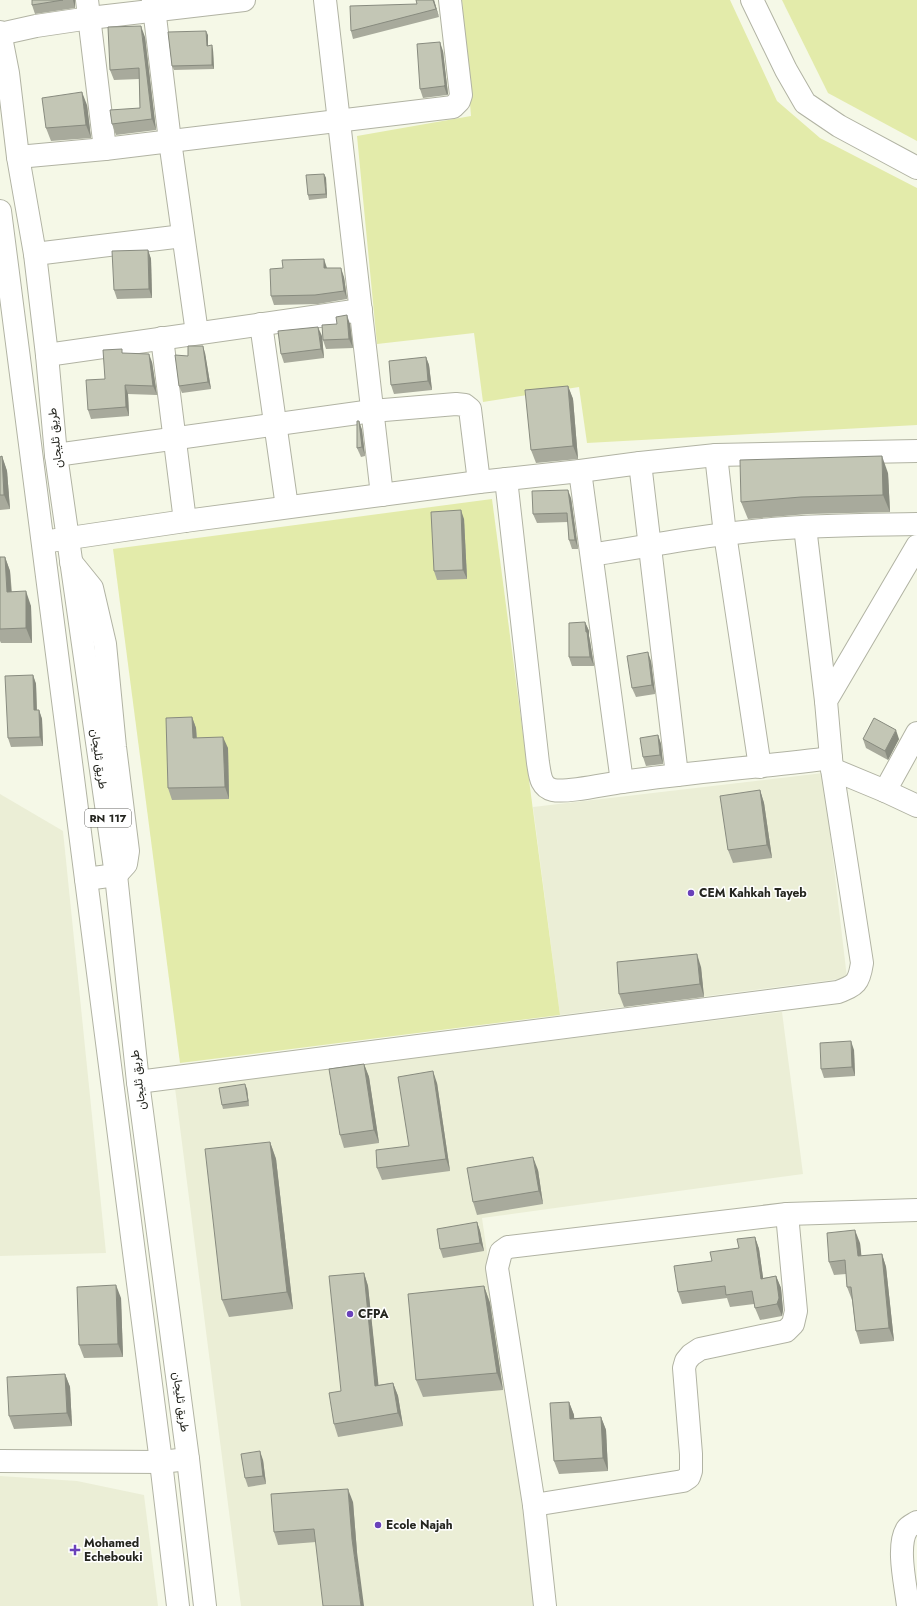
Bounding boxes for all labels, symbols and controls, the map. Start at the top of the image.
street label: طريق ثليجان [43,407,67,469]
street label: طريق ثليجان [86,728,112,790]
road number: RN 117 [85,809,131,827]
place label: CEM Kahkah Tayeb [699,884,807,902]
marker: CEM Kahkah Tayeb [686,888,696,898]
street label: طريق ثليجان [125,1049,151,1111]
place label: CFPA [358,1305,389,1323]
marker: CFPA [345,1309,355,1319]
street label: طريق ثليجان [168,1371,194,1433]
place label: Ecole Najah [386,1516,453,1534]
marker: Ecole Najah [373,1520,383,1530]
place label: Mohamed Echebouki [84,1534,143,1566]
marker: Mohamed Echebouki [69,1544,81,1556]

